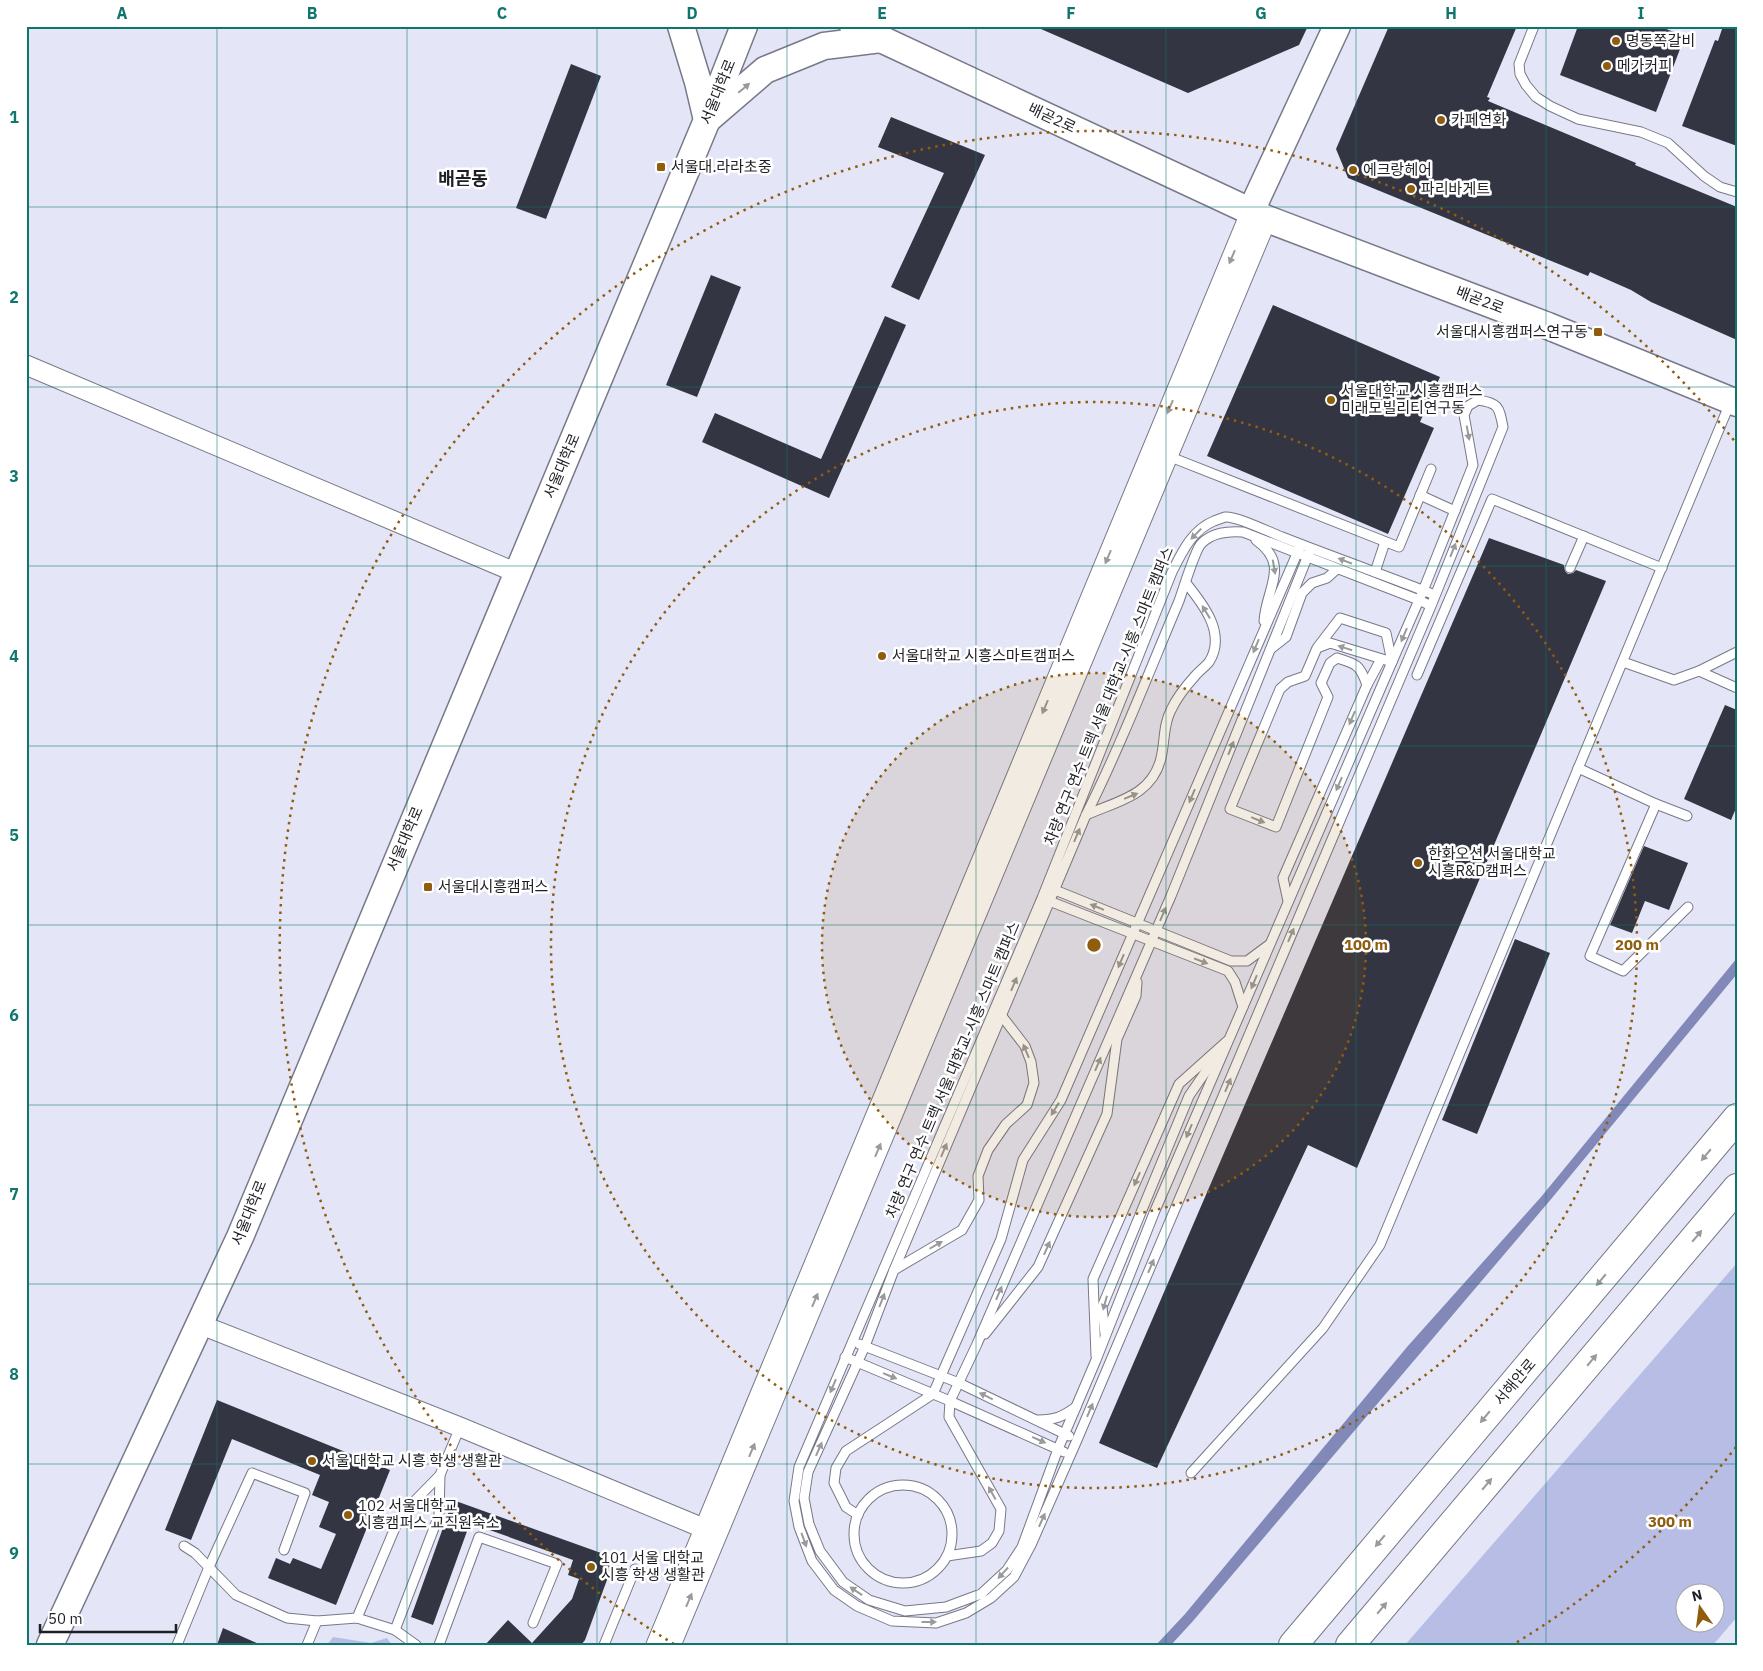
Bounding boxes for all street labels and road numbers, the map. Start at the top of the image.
street label: 서울대학로 [696,56,739,127]
street label: 배곧2로 [1025,98,1079,137]
street label: 배곧2로 [1453,282,1507,317]
street label: 서울대학로 [539,430,584,501]
street label: 차량 연구 연수 트랙 서울 대학교-시흥 스마트 캠퍼스 [1040,543,1177,848]
street label: 서울대학로 [382,803,427,874]
street label: 차량 연구 연수 트랙 서울 대학교-시흥 스마트 캠퍼스 [881,918,1024,1221]
street label: 서울대학로 [227,1177,270,1248]
street label: 서해안로 [1490,1354,1540,1409]

